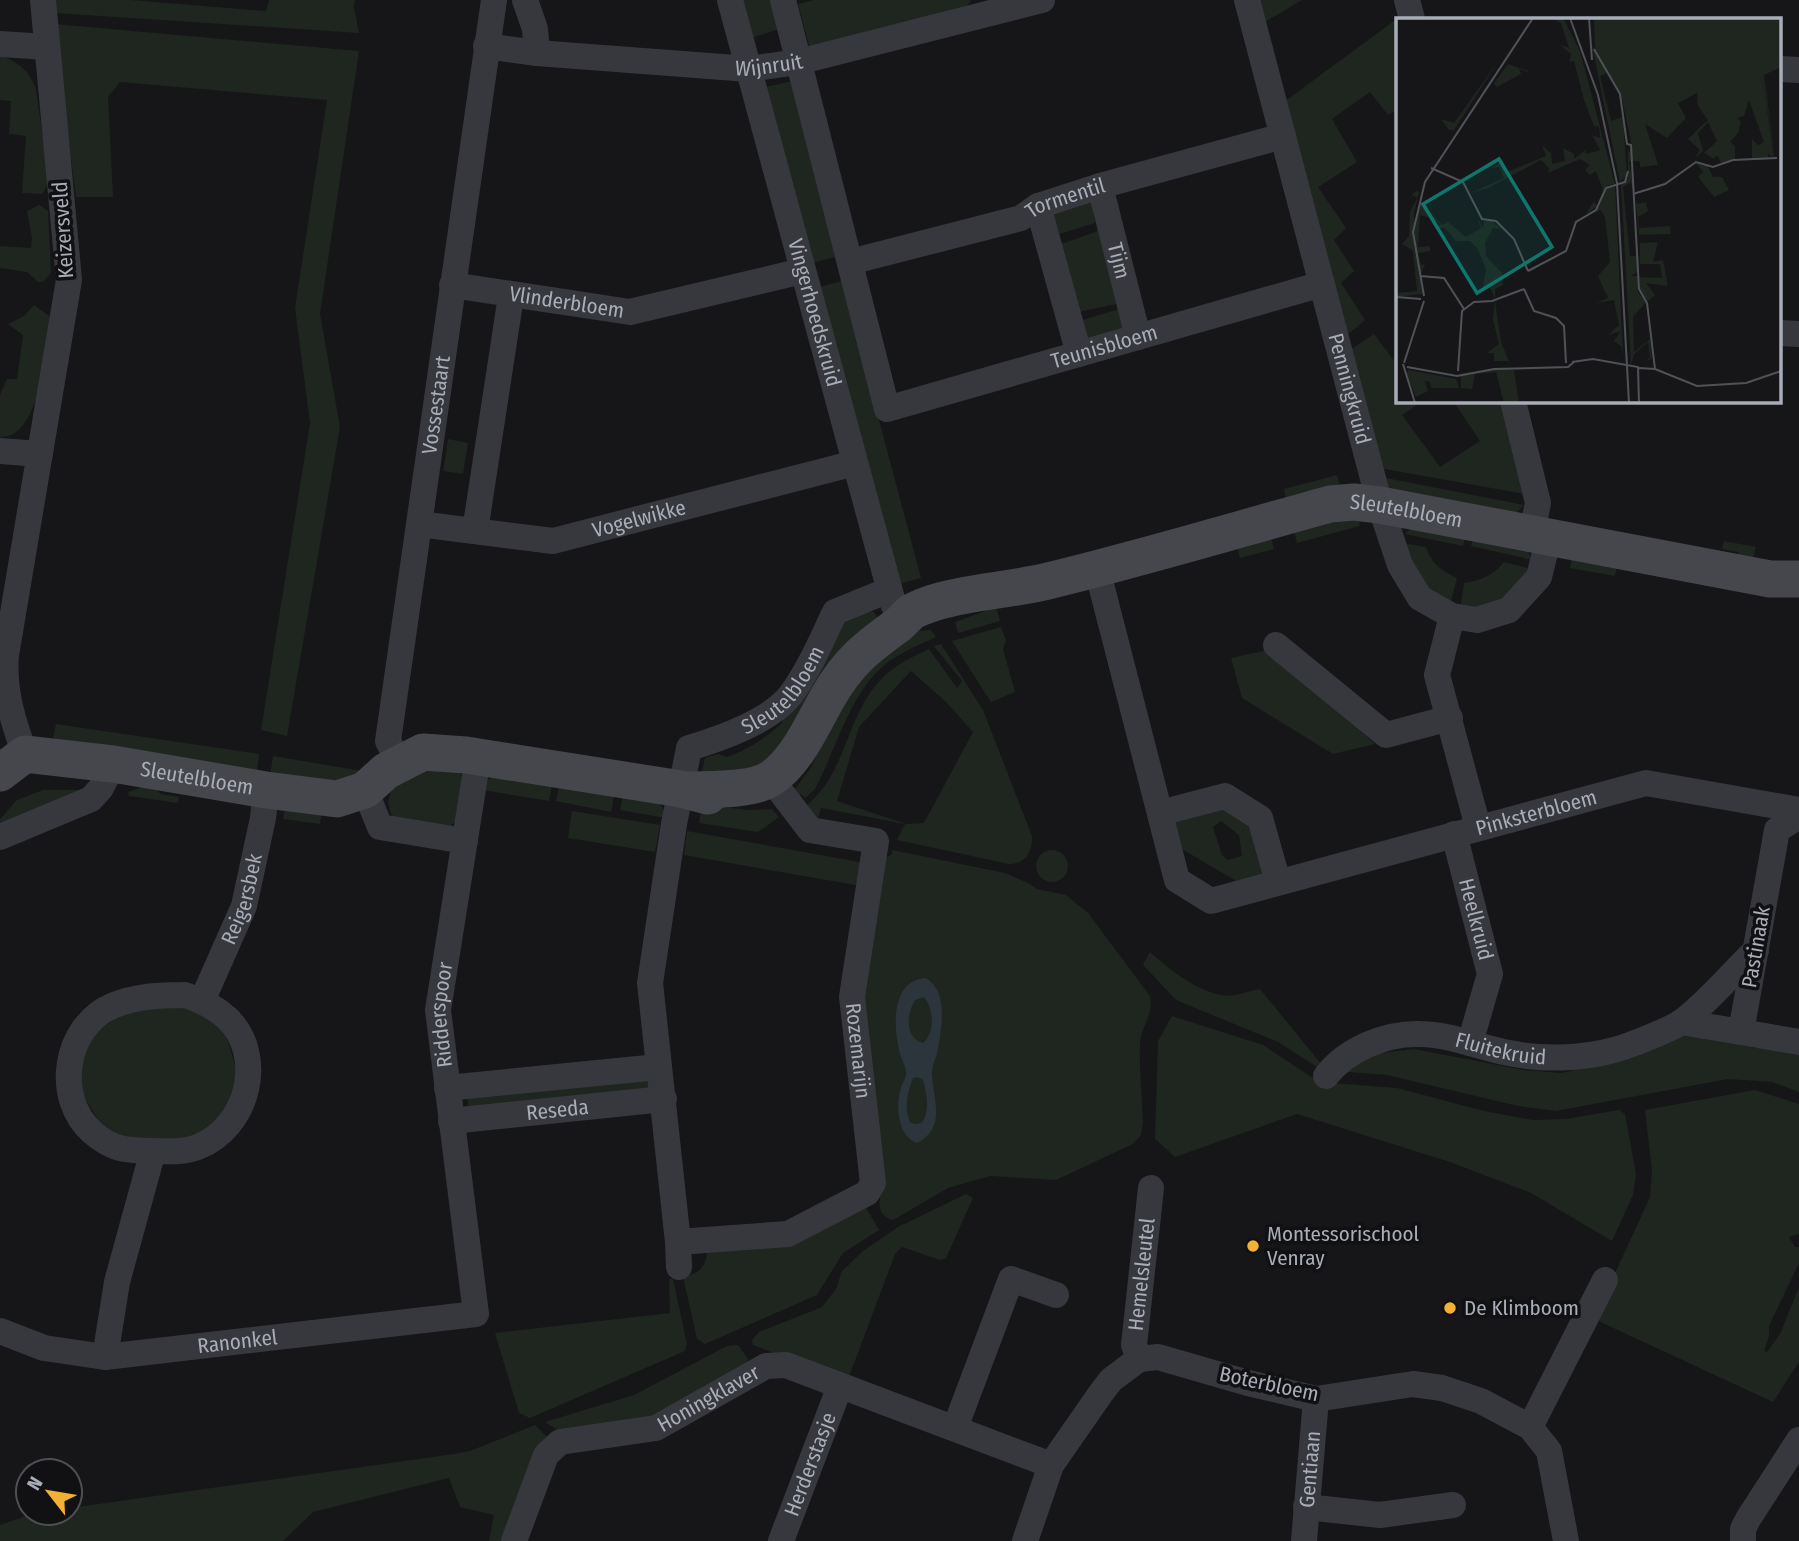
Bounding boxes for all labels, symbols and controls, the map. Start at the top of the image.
inset map [1396,18,1782,402]
street label: Wijnruit [734,48,806,82]
street label: Tormentil [1020,172,1108,224]
street label: Keizersveld [47,181,79,279]
street label: Vingerhoedskruid [782,236,847,389]
street label: Tijm [1102,240,1136,282]
street label: Vlinderbloem [507,281,626,324]
street label: Teunisbloem [1048,319,1160,374]
street label: Penningkruid [1322,330,1376,447]
street label: Vossestaart [416,354,456,456]
street label: Sleutelbloem [1349,489,1465,533]
street label: Vogelwikke [590,494,689,543]
street label: Sleutelbloem [737,642,830,740]
street label: Sleutelbloem [138,756,255,801]
street label: Pinksterbloem [1473,784,1600,842]
street label: Reigersbek [216,851,268,949]
street label: Heelkruid [1453,875,1499,963]
street label: Pastinaak [1736,904,1776,990]
street label: Ridderspoor [425,959,459,1069]
street label: Rozemarijn [840,1002,876,1100]
street label: Fluitekruid [1453,1027,1547,1070]
street label: Reseda [525,1094,590,1126]
street label: Hemelsleutel [1123,1216,1161,1332]
place label: Montessorischool Venray [1267,1221,1419,1271]
marker: Montessorischool Venray [1245,1238,1261,1254]
place label: De Klimboom [1464,1295,1579,1321]
marker: De Klimboom [1442,1300,1458,1316]
street label: Ranonkel [196,1324,279,1359]
street label: Honingklaver [653,1359,765,1438]
street label: Boterbloem [1217,1361,1321,1407]
street label: Herderstasje [779,1409,842,1520]
street label: Gentiaan [1294,1430,1326,1509]
north arrow [14,1457,84,1527]
text: N [22,1473,48,1494]

